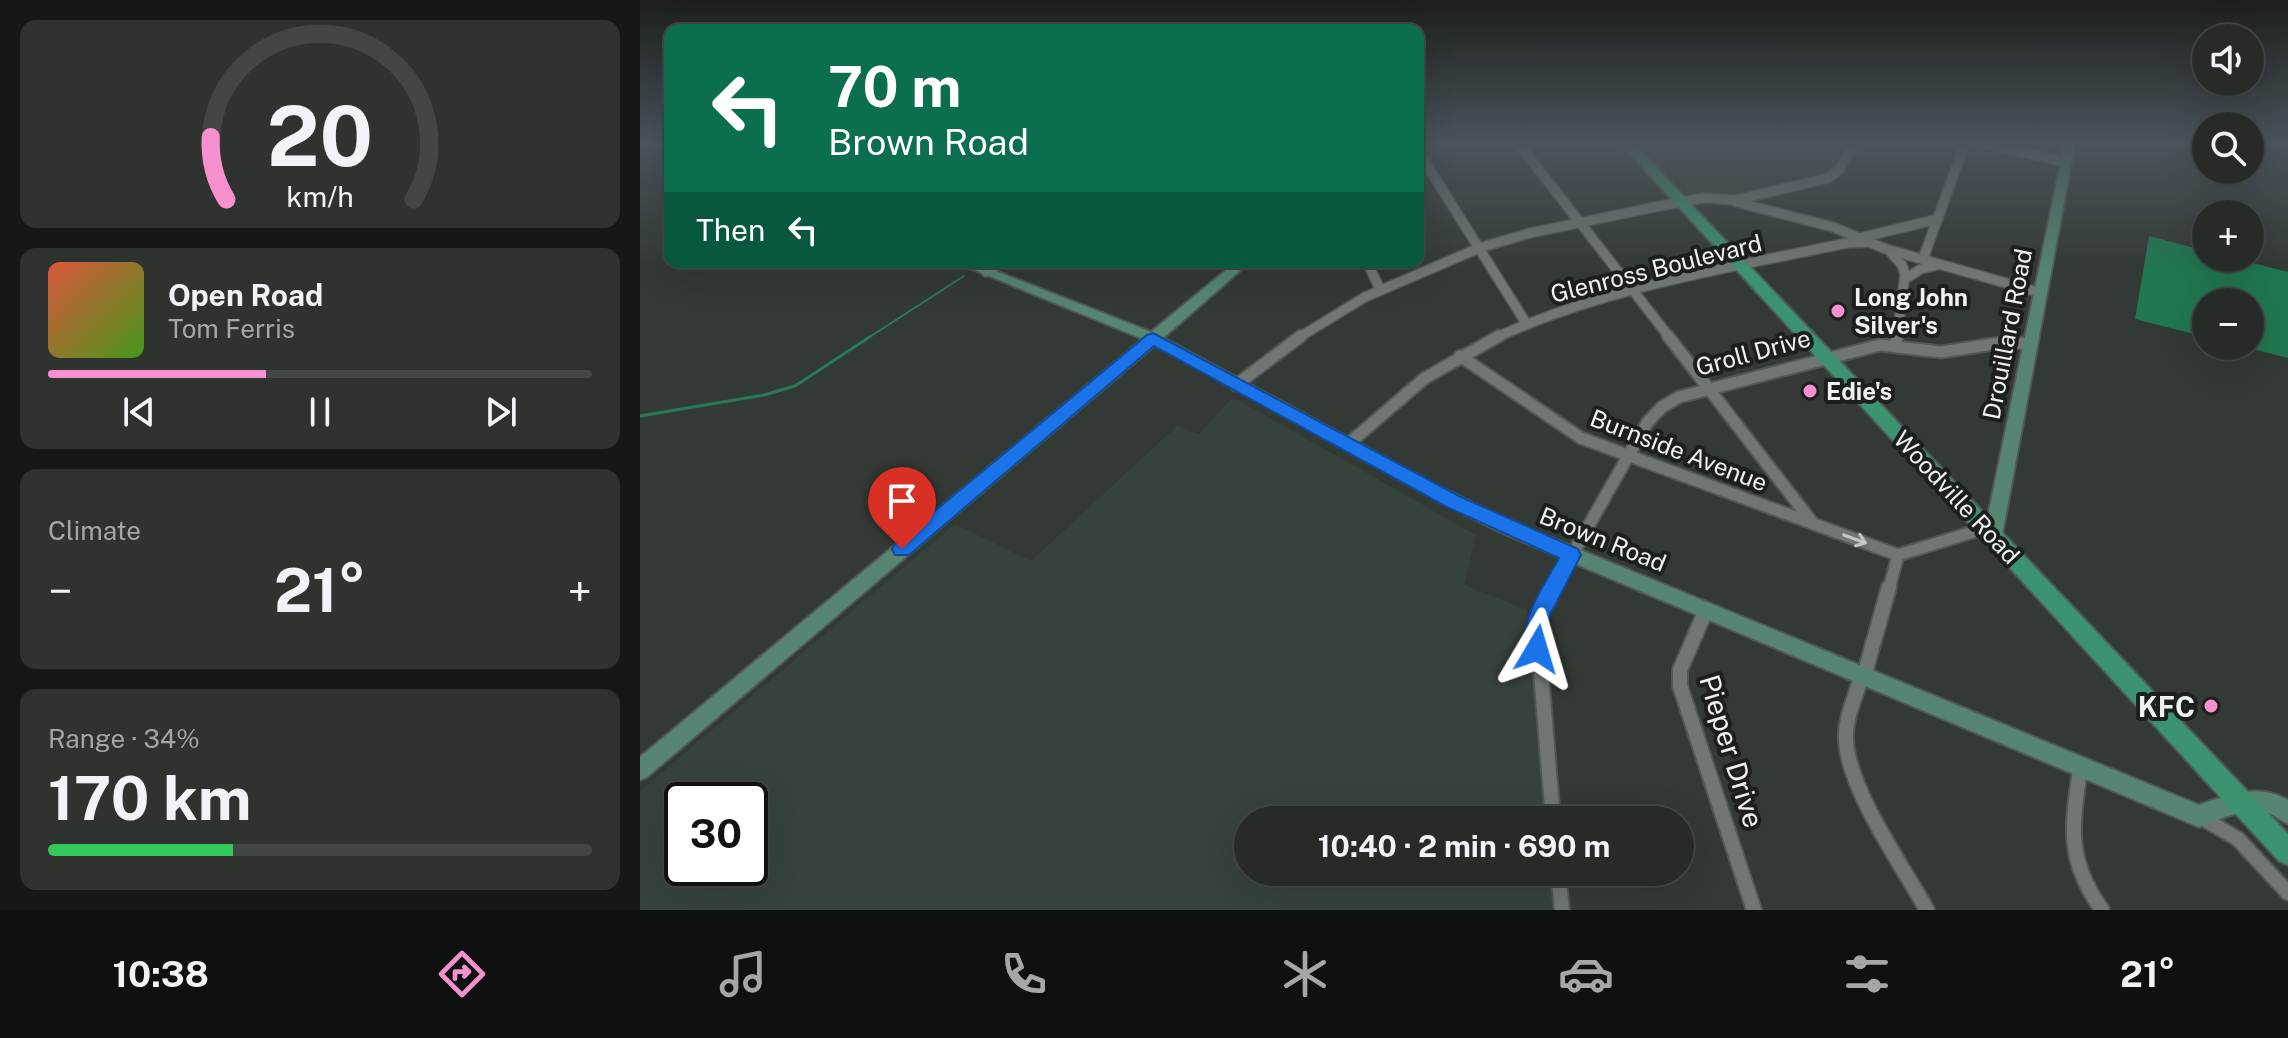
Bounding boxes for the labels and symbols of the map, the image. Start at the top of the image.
street label: Glenross Boulevard [1547,228,1765,308]
street label: Drouillard Road [1977,246,2037,422]
place label: Long John Silver's [1854,283,1968,339]
marker: Long John Silver's [1829,302,1847,320]
street label: Groll Drive [1692,323,1814,381]
place label: Edie's [1826,377,1892,405]
marker: Edie's [1801,382,1819,400]
street label: Burnside Avenue [1587,403,1771,497]
street label: Woodville Road [1888,425,2026,569]
pin [868,467,936,549]
street label: Brown Road [1536,501,1670,577]
one-way arrow [1842,533,1867,547]
position arrow [1495,607,1579,691]
street label: Pieper Drive [1693,671,1771,831]
place label: KFC [2138,690,2195,723]
marker: KFC [2202,697,2220,715]
speed limit sign: 30 [664,782,768,886]

